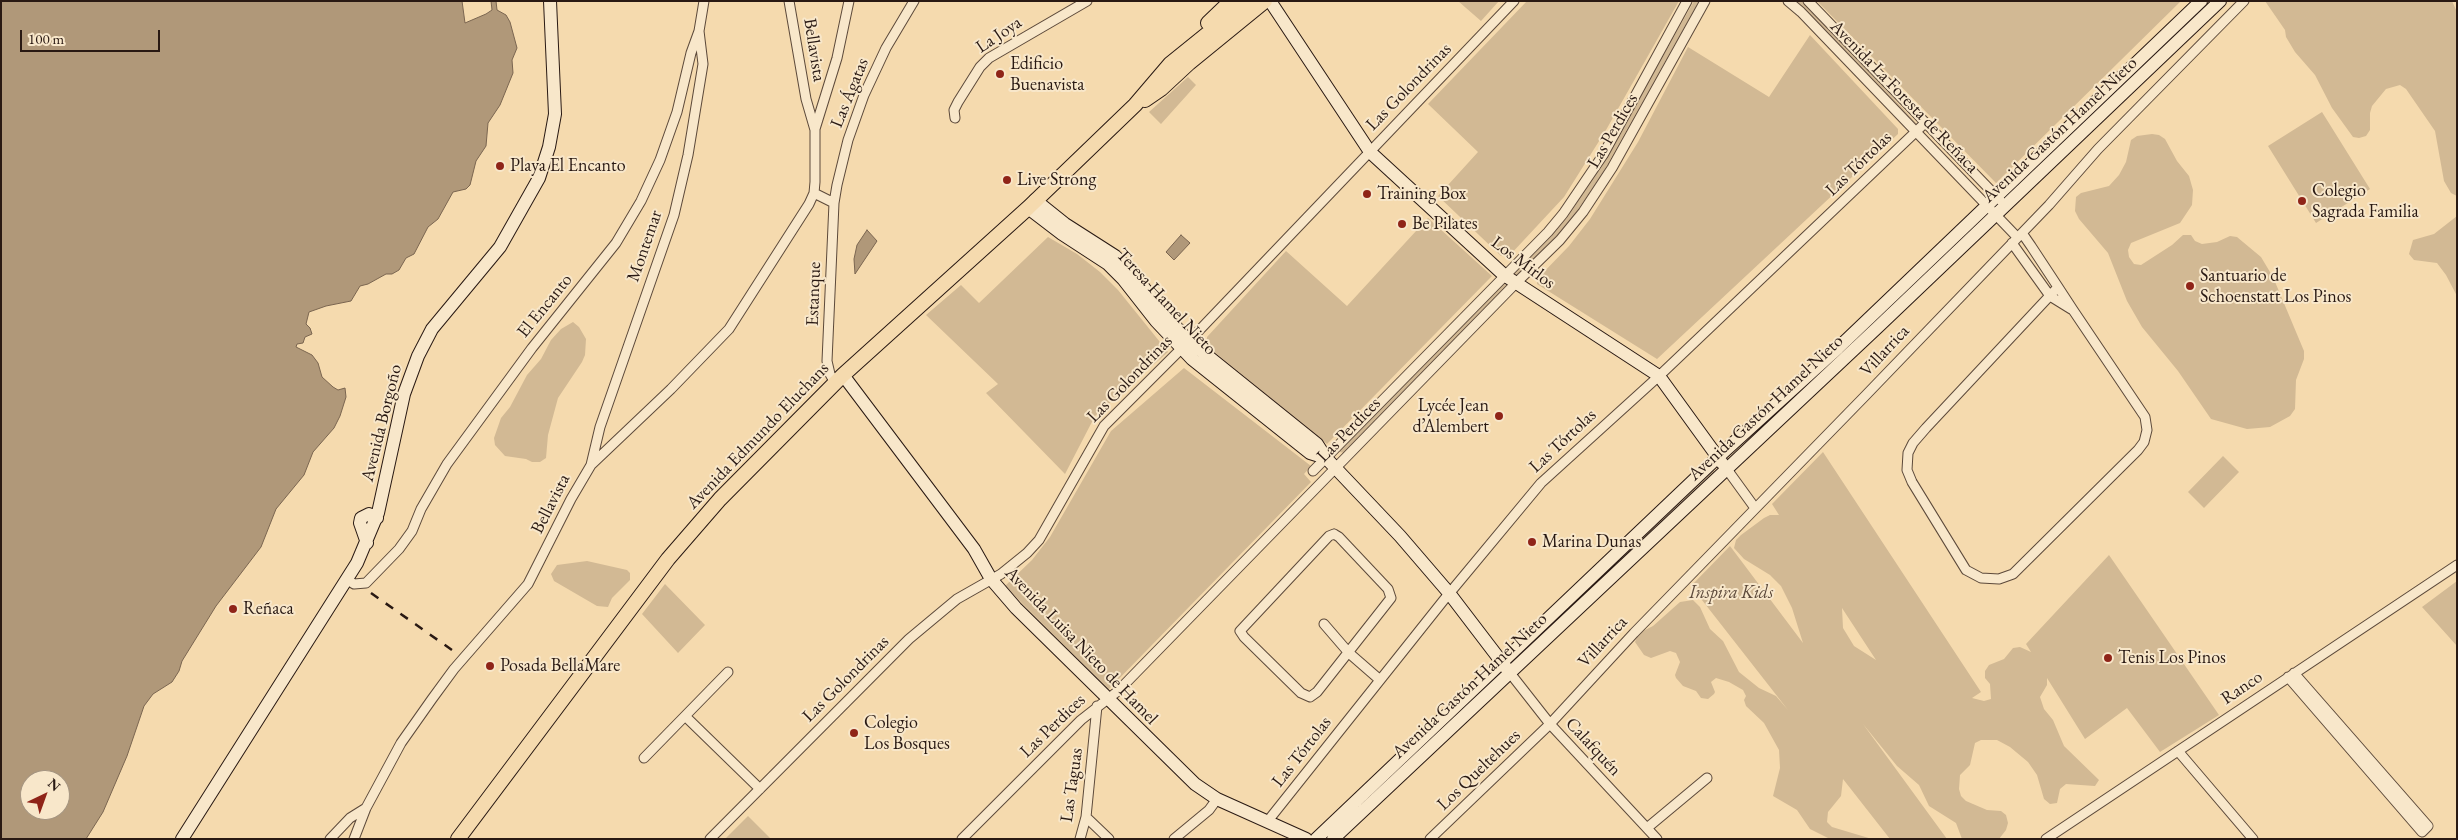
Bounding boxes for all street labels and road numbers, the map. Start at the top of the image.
street label: La Joya [972,12,1026,58]
street label: Avenida La Foresta de Reñaca [1825,16,1983,178]
street label: Bellavista [798,17,830,83]
street label: Las Golondrinas [1362,39,1456,135]
street label: Avenida Gastón Hamel Nieto [1978,52,2142,208]
street label: Las Ágatas [826,55,874,131]
street label: Las Perdices [1583,90,1643,172]
street label: Las Tórtolas [1821,127,1897,201]
street label: Montemar [623,207,667,285]
street label: Los Mirlos [1487,232,1559,294]
street label: Teresa Hamel Nieto [1111,244,1221,360]
street label: Estanque [802,262,826,326]
street label: El Encanto [513,270,577,342]
street label: Villarrica [1856,321,1914,381]
street label: Avenida Gastón Hamel Nieto [1684,330,1848,486]
street label: Las Golondrinas [1083,331,1177,427]
street label: Avenida Edmundo Eluchans [682,358,834,514]
street label: Avenida Borgoño [357,362,407,484]
street label: Las Perdices [1313,393,1385,467]
street label: Las Tórtolas [1525,405,1601,477]
street label: Bellavista [527,471,575,537]
street label: Avenida Luisa Nieto de Hamel [1000,563,1162,729]
street label: Avenida Gastón Hamel Nieto [1388,608,1552,764]
street label: Villarrica [1574,612,1632,672]
street label: Las Golondrinas [798,631,894,727]
street label: Ranco [2217,666,2267,710]
street label: Las Perdices [1016,690,1090,762]
street label: Las Tórtolas [1268,712,1336,792]
street label: Calafquén [1561,713,1625,781]
street label: Los Queltehues [1433,725,1525,815]
street label: Las Taguas [1056,746,1088,824]

